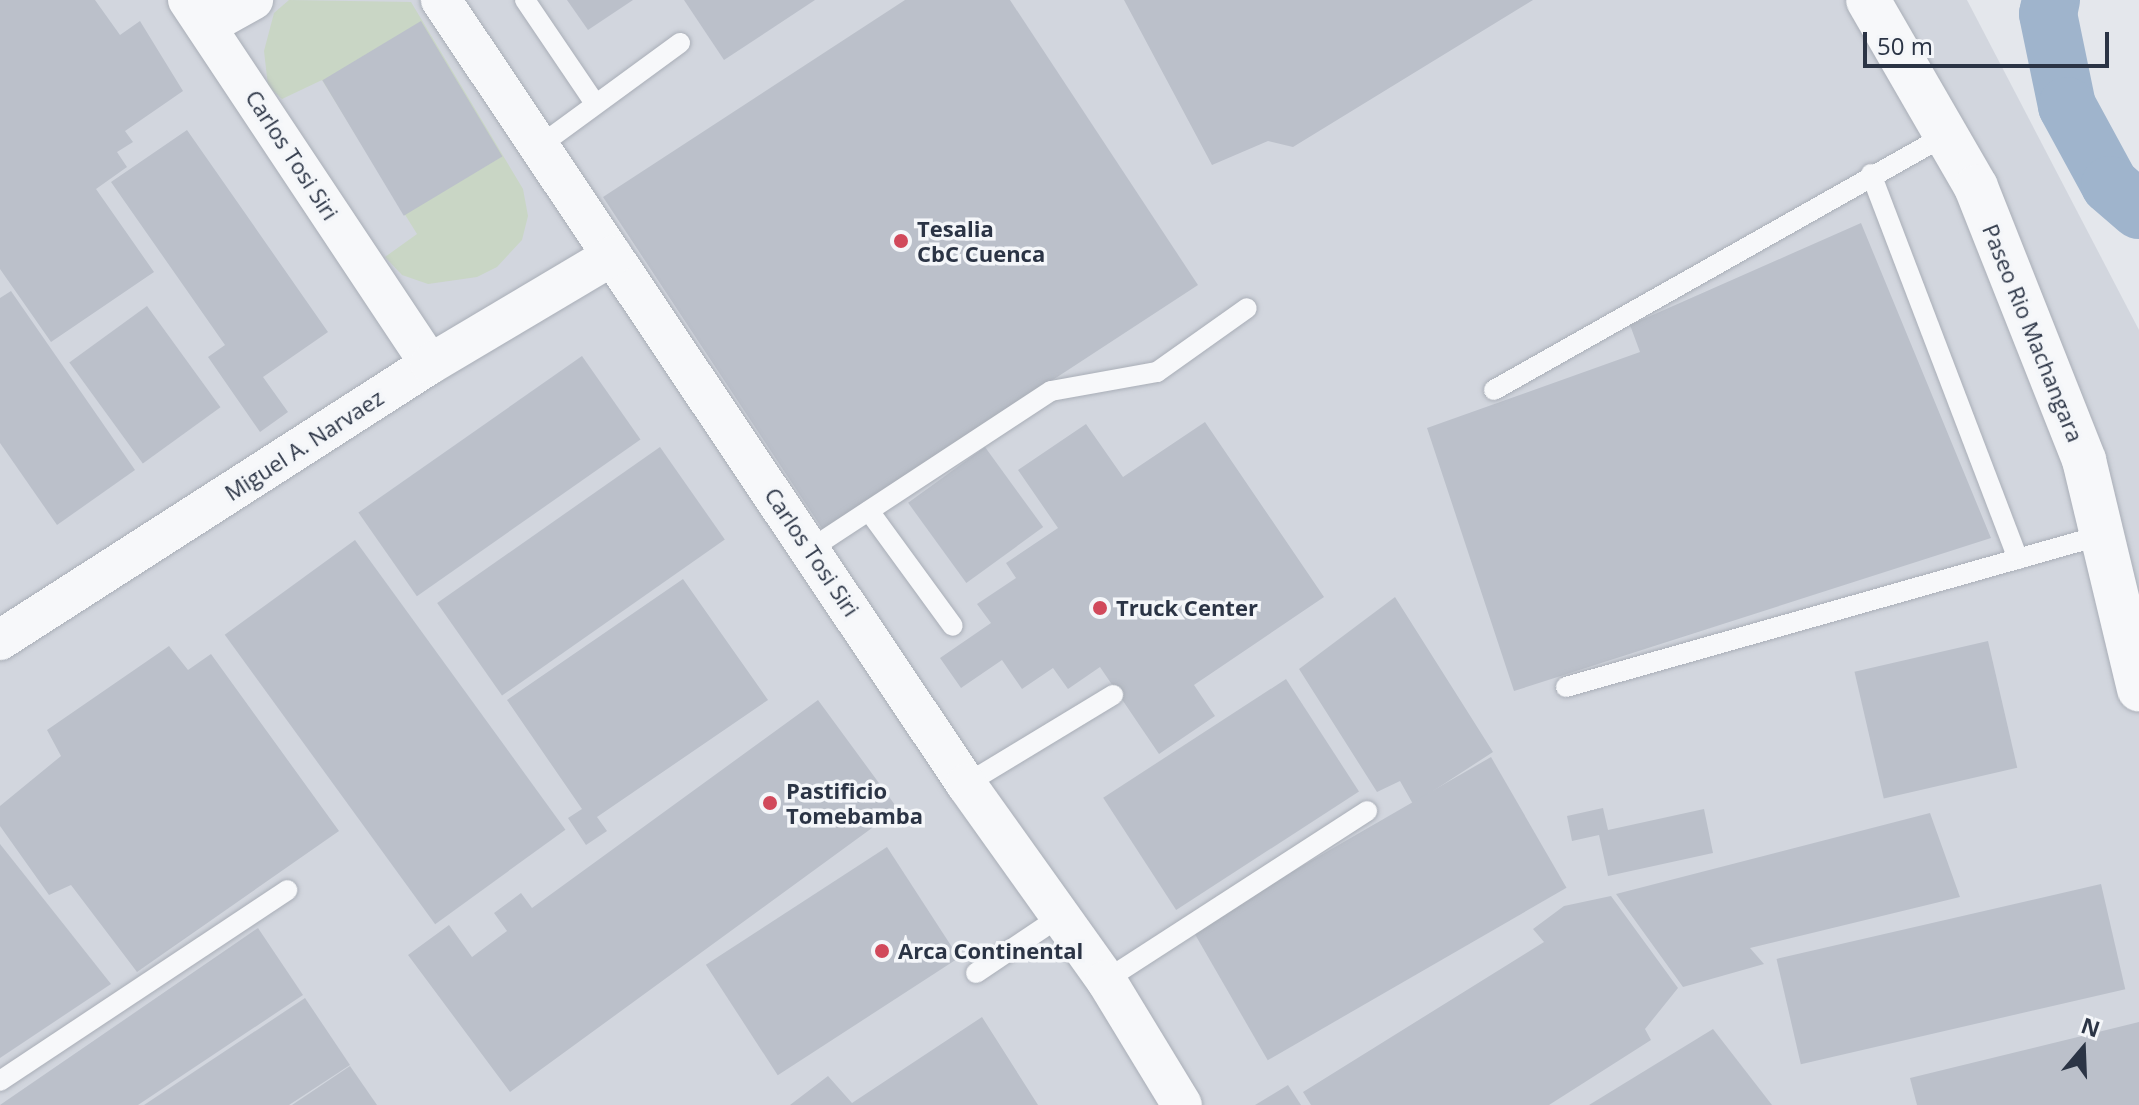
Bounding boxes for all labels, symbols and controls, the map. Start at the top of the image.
scale bar [1867,16,2113,66]
text: 50 m [1877,29,1933,62]
street label: Carlos Tosi Siri [240,85,344,225]
place label: Tesalia CbC Cuenca [917,215,1045,266]
street label: Paseo Rio Machangara [1977,220,2089,446]
marker: Tesalia CbC Cuenca [892,232,910,250]
street label: Miguel A. Narvaez [220,384,388,506]
street label: Carlos Tosi Siri [759,483,865,621]
place label: Truck Center [1116,595,1258,621]
marker: Truck Center [1091,599,1109,617]
place label: Pastificio Tomebamba [786,777,923,828]
marker: Pastificio Tomebamba [761,794,779,812]
place label: Arca Continental [898,938,1083,964]
marker: Arca Continental [873,942,891,960]
north arrow [2043,1009,2123,1089]
text: N [2077,1009,2104,1043]

